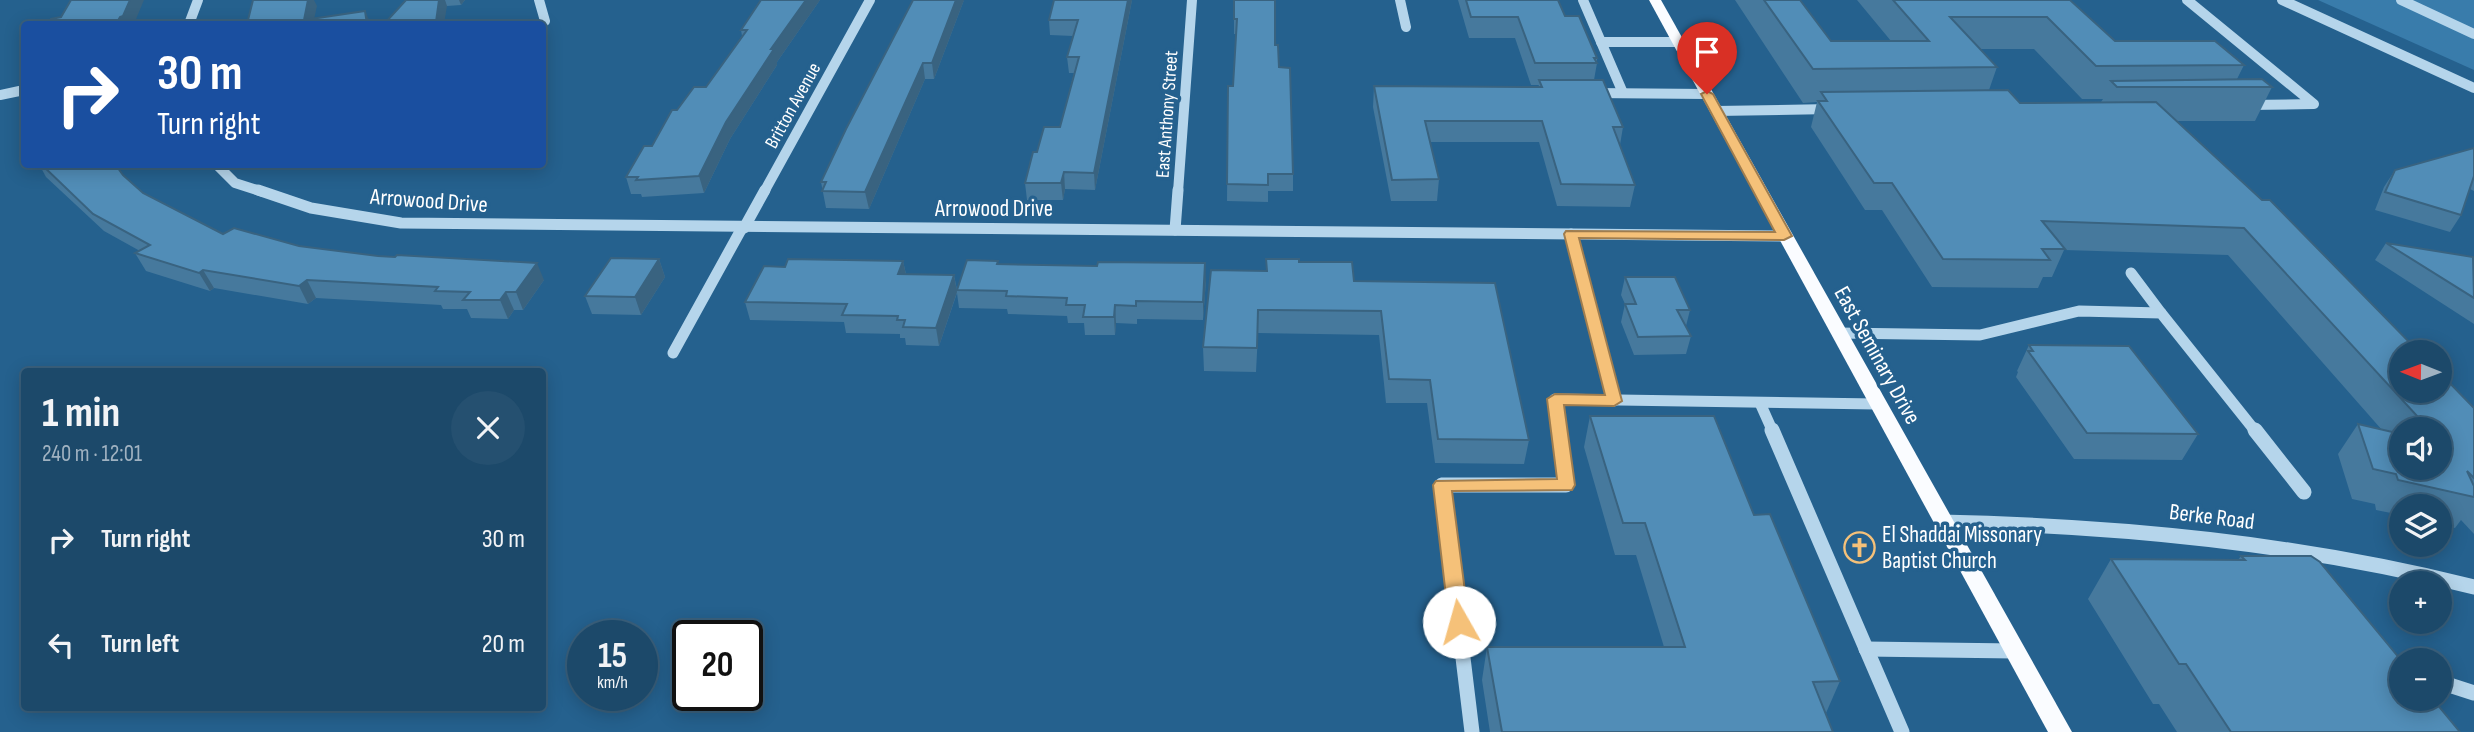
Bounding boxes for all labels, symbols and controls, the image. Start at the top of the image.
pin [1677,22,1737,94]
icon: arrive [1688,33,1726,71]
text: 30 m [157,45,242,104]
icon: right [42,49,133,140]
street label: East Anthony Street [1152,49,1183,179]
street label: Britton Avenue [760,59,826,153]
text: Turn right [157,105,261,144]
street label: Arrowood Drive [368,183,489,219]
street label: Arrowood Drive [934,195,1053,223]
street label: East Seminary Drive [1828,282,1927,429]
north arrow [2389,340,2452,402]
map controls [2389,340,2452,711]
text: 1 min [42,388,120,439]
button: close [451,391,525,465]
button: sound [2389,417,2452,480]
text: 240 m · 12:01 [42,440,142,468]
button: layers [2389,494,2452,557]
street label: Berke Road [2168,498,2256,536]
icon: right [42,521,80,559]
place label: El Shaddai Missonary Baptist Church [1882,521,2042,575]
text: Turn right [101,524,190,555]
text: 30 m [482,524,525,555]
church icon: El Shaddai Missonary Baptist Church [1842,530,1876,564]
button: + [2389,571,2452,634]
position arrow [1422,585,1496,659]
speed limit sign: 20 [672,620,763,711]
icon: left [42,626,80,664]
text: Turn left [101,629,179,660]
text: 20 m [482,629,525,660]
text: 15 [598,635,627,678]
button: − [2389,648,2452,711]
text: km/h [597,672,628,693]

